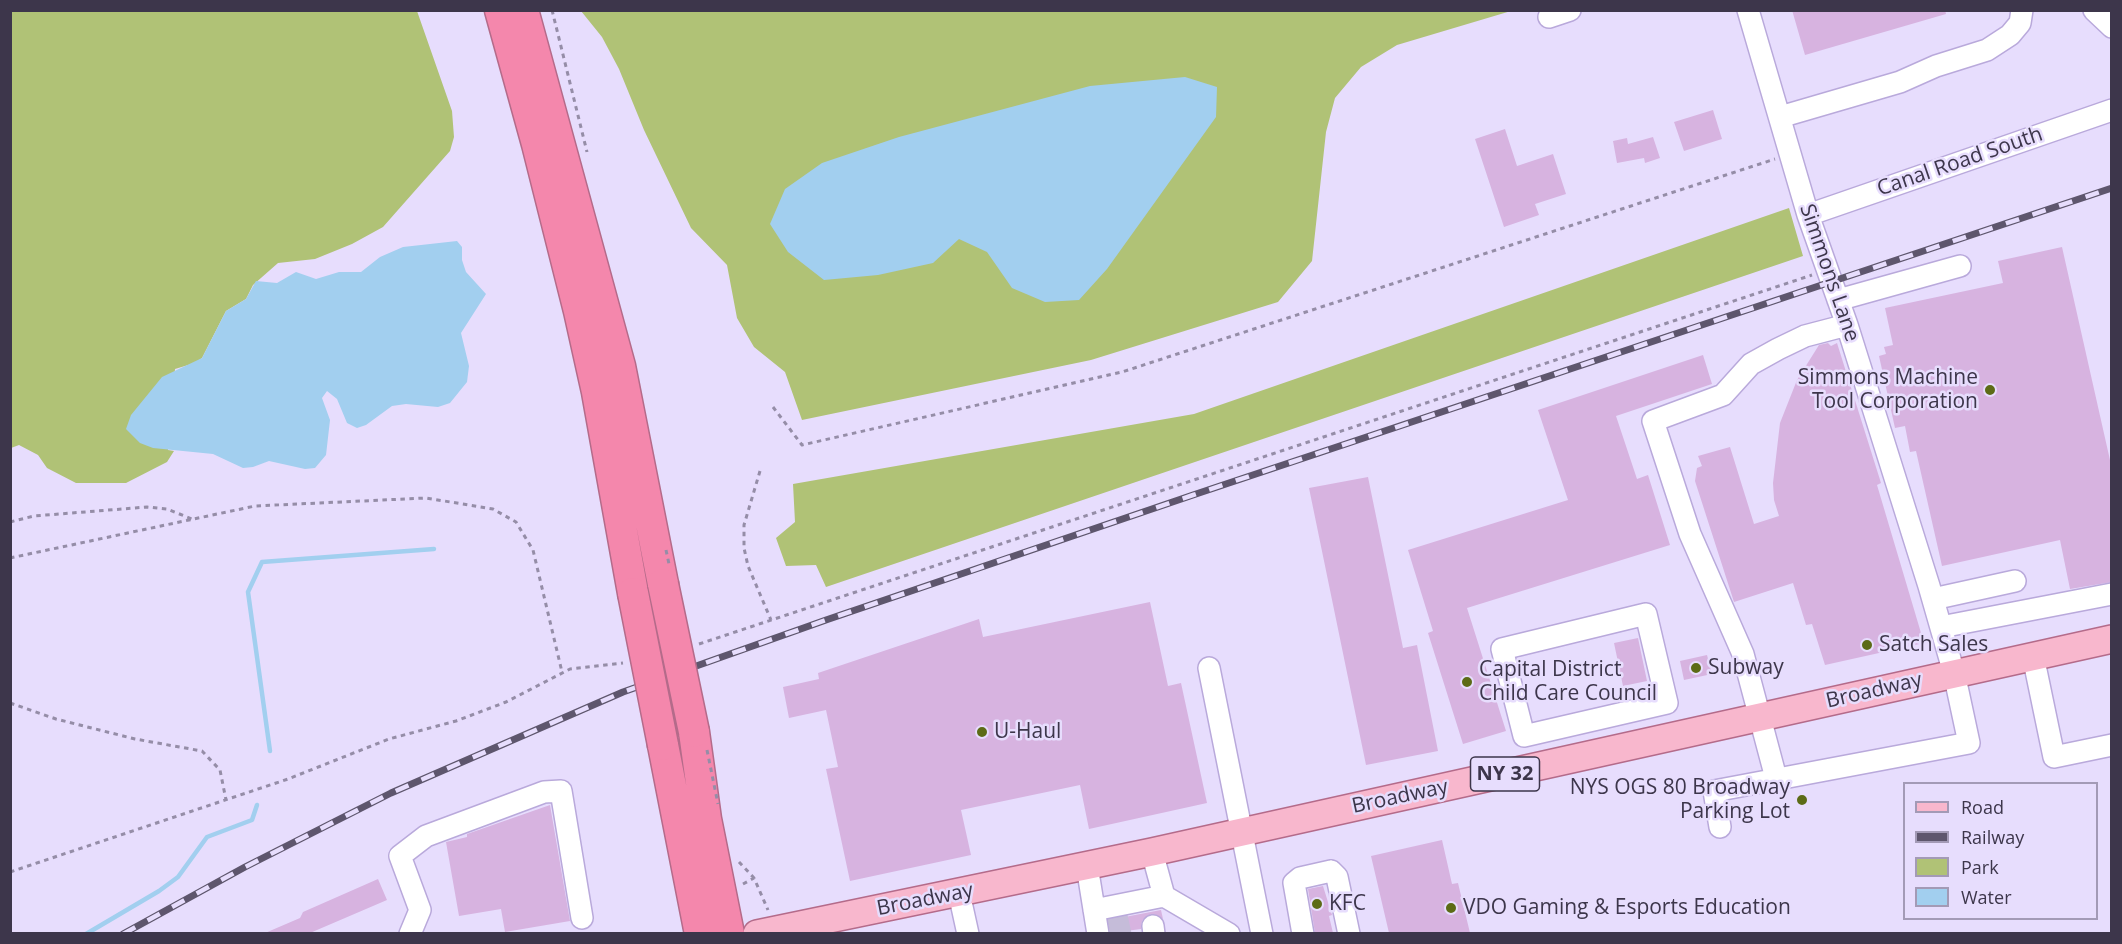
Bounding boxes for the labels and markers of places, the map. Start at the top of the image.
place label: Simmons Machine Tool Corporation [1798,365,1978,415]
marker: Simmons Machine Tool Corporation [1983,383,1997,397]
place label: Satch Sales [1879,632,1988,658]
marker: Satch Sales [1860,638,1874,652]
place label: Subway [1708,655,1784,681]
place label: Capital District Child Care Council [1479,657,1657,707]
marker: Subway [1689,661,1703,675]
marker: Capital District Child Care Council [1460,675,1474,689]
place label: U-Haul [994,719,1061,745]
marker: U-Haul [975,725,989,739]
place label: NYS OGS 80 Broadway Parking Lot [1570,775,1790,825]
marker: NYS OGS 80 Broadway Parking Lot [1795,793,1809,807]
place label: KFC [1329,891,1366,917]
place label: VDO Gaming & Esports Education [1463,895,1791,921]
marker: KFC [1310,897,1324,911]
marker: VDO Gaming & Esports Education [1444,901,1458,915]

